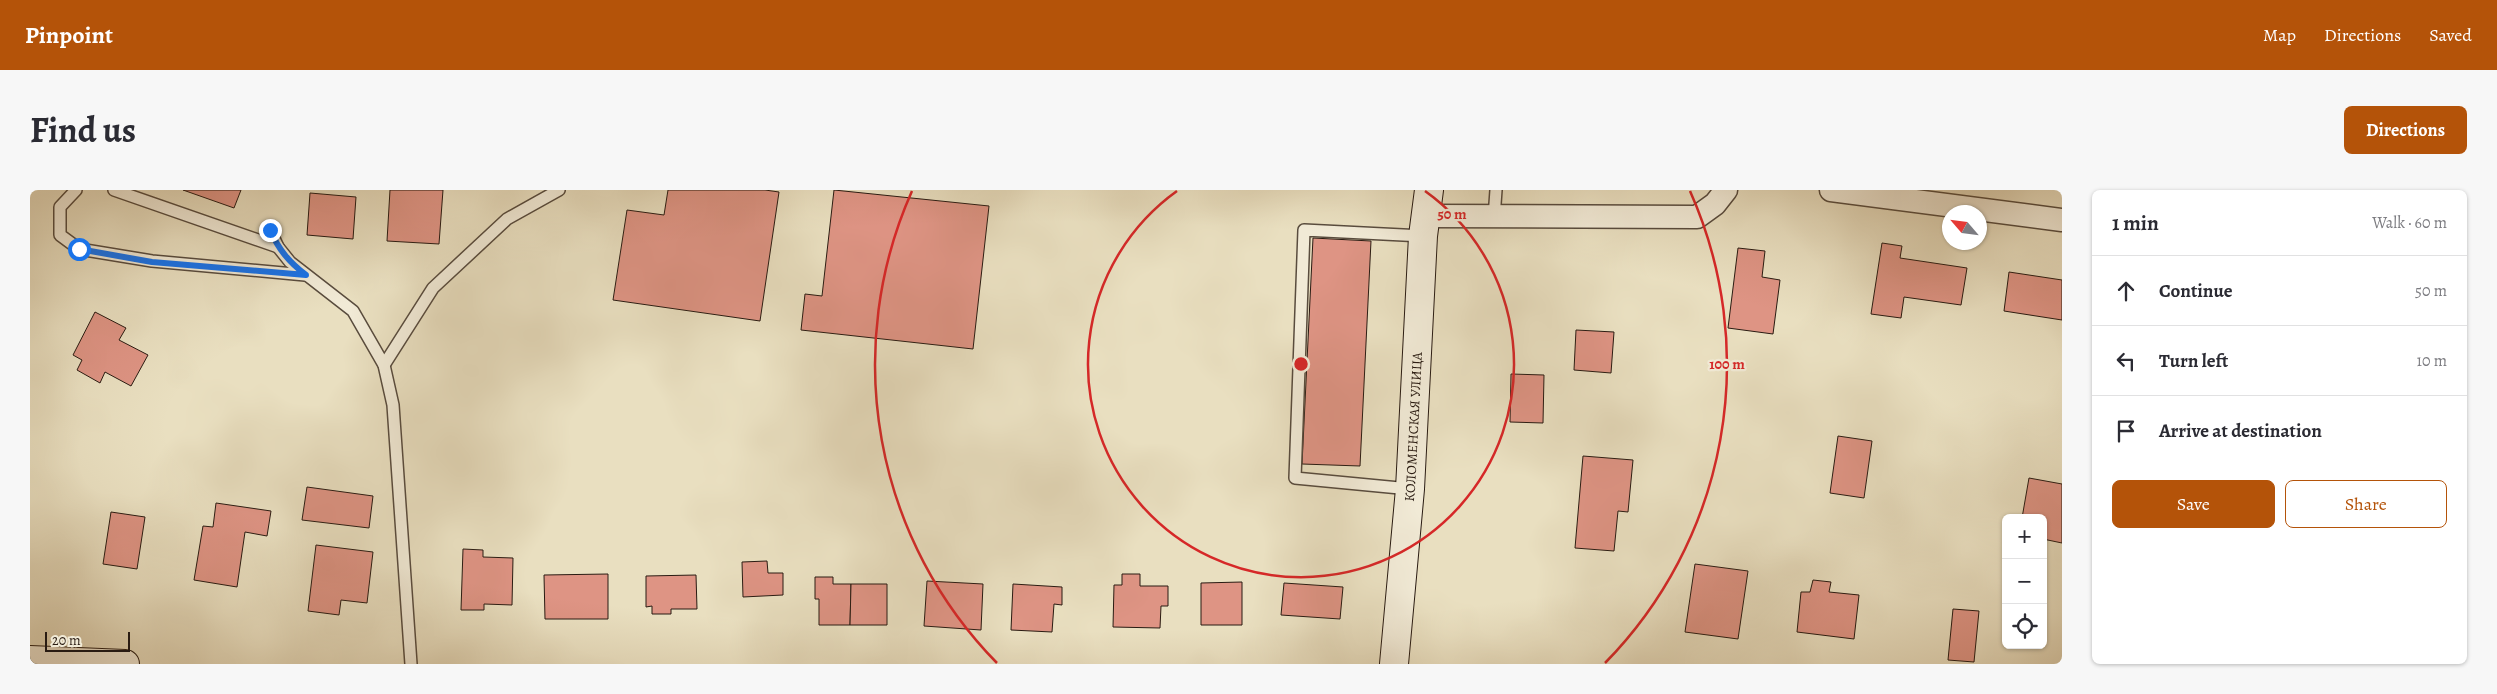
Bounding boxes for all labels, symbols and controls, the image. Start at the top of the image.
text: Pinpoint [25,19,113,51]
text: Map [2263,23,2296,47]
text: Directions [2324,23,2401,47]
text: Saved [2429,23,2472,47]
text: Find us [30,106,136,154]
button: Directions [2344,106,2467,154]
text: 50 m [1437,204,1467,224]
north arrow [1942,205,1987,250]
text: 1 min [2112,209,2159,237]
text: Walk · 60 m [2372,212,2447,234]
route end [259,219,282,242]
route start [68,238,91,261]
icon: ahead [2112,277,2140,305]
text: Continue [2159,278,2233,304]
text: 50 m [2415,280,2447,302]
icon: left [2112,347,2140,375]
text: Turn left [2159,348,2228,374]
text: 10 m [2417,350,2447,372]
street label: КОЛОМЕНСКАЯ УЛИЦА [1400,351,1427,503]
text: 100 m [1709,354,1745,374]
centre of rings [1292,355,1310,373]
icon: arrive [2112,417,2140,445]
text: Arrive at destination [2159,418,2322,444]
button: Save [2112,480,2275,528]
button: Share [2285,480,2447,528]
map controls [2002,514,2047,649]
button: + [2002,514,2047,559]
button: − [2002,559,2047,604]
button: locate [2002,604,2047,649]
scale bar [45,629,130,652]
text: 20 m [52,631,81,650]

